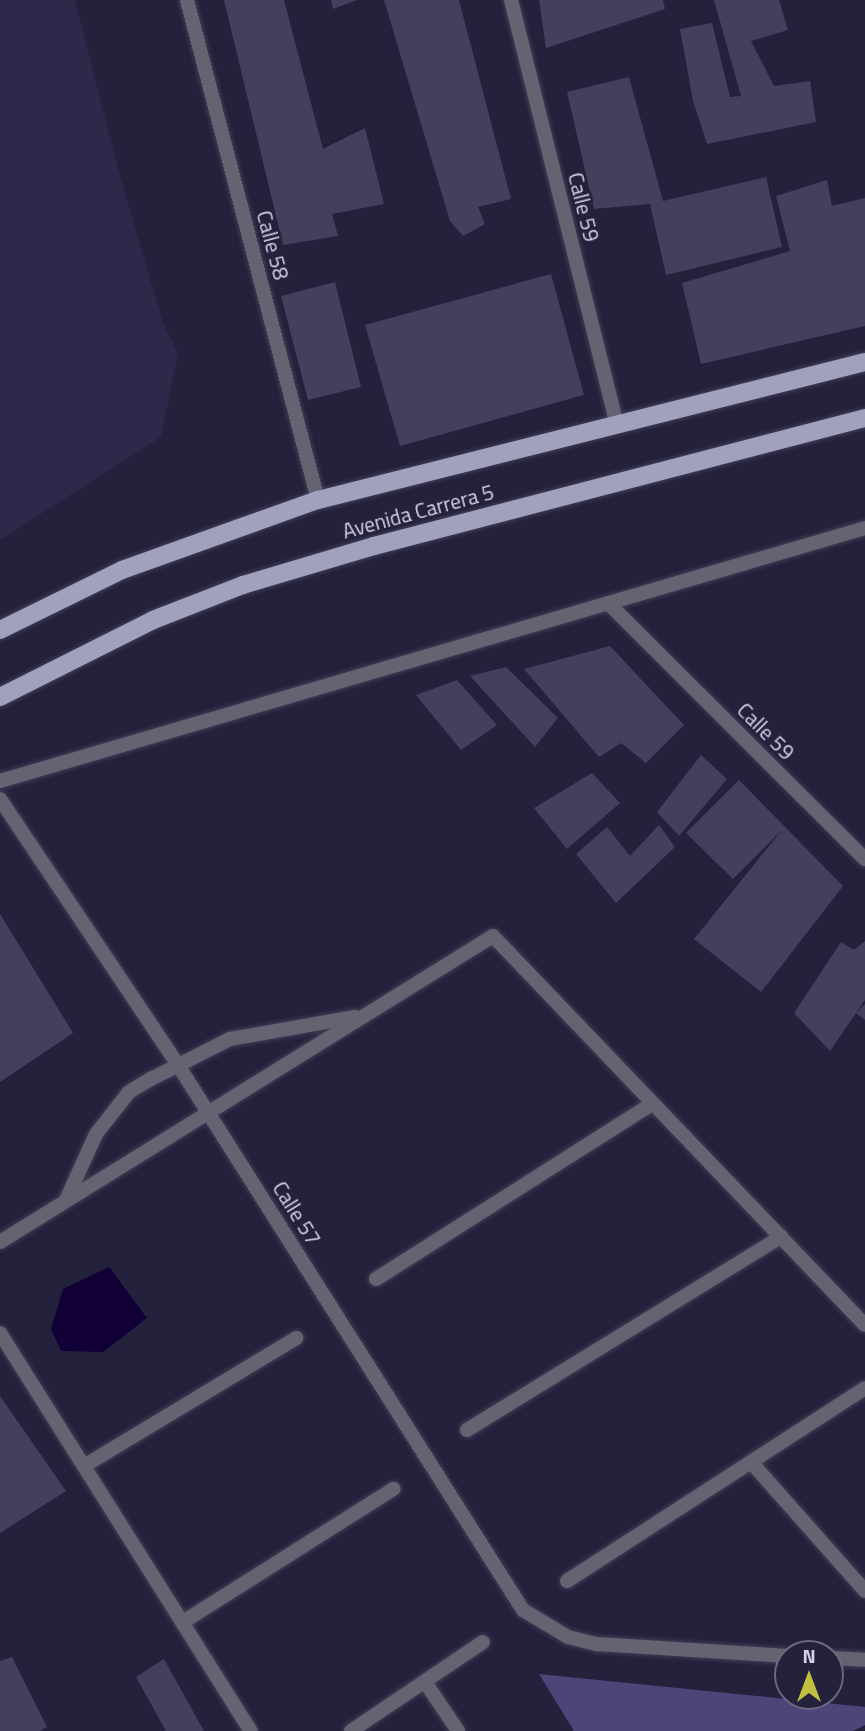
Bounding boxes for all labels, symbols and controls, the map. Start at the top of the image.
street label: Calle 59 [563,170,605,244]
street label: Calle 58 [252,208,294,282]
street label: Avenida Carrera 5 [339,479,497,543]
street label: Calle 59 [732,697,800,765]
street label: Calle 57 [268,1176,326,1250]
north arrow [774,1640,844,1710]
text: N [802,1641,816,1670]

